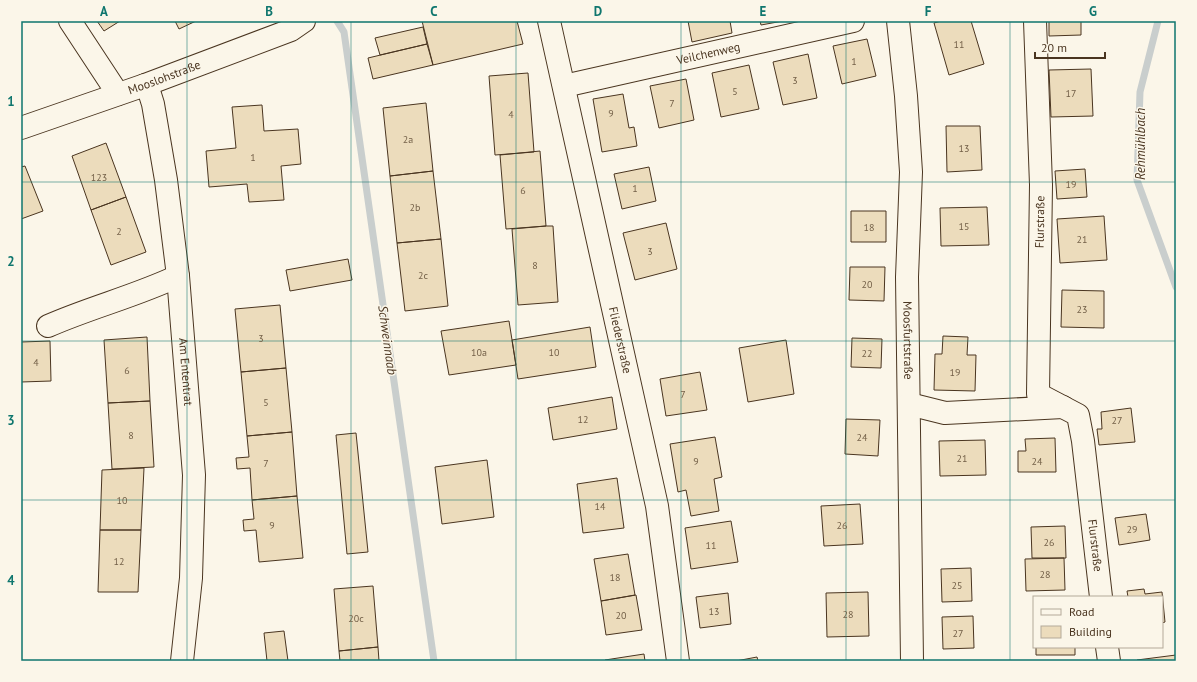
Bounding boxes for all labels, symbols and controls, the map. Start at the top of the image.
text: A [100,3,108,20]
text: B [265,3,273,20]
text: C [430,3,438,20]
text: D [594,3,602,20]
text: E [760,3,767,20]
text: F [925,3,932,20]
text: G [1089,3,1097,20]
scale bar [1035,34,1105,60]
house number: 11 [954,38,964,51]
street label: Veilchenweg [674,39,742,68]
text: 20 m [1041,40,1067,55]
house number: 1 [851,55,857,68]
street label: Mooslohstraße [126,57,203,97]
house number: 3 [792,74,798,87]
house number: 5 [732,85,738,98]
house number: 17 [1066,87,1076,100]
text: 1 [7,93,15,110]
house number: 7 [669,97,675,110]
house number: 9 [608,107,614,120]
house number: 4 [508,108,514,121]
water label: Rehmühlbach [1132,108,1149,180]
house number: 2a [403,133,413,146]
house number: 13 [959,142,969,155]
house number: 1 [250,151,256,164]
house number: 123 [91,171,107,184]
house number: 19 [1066,178,1076,191]
house number: 1 [632,182,638,195]
house number: 6 [520,184,526,197]
street label: Flurstraße [1032,196,1047,248]
house number: 2b [410,201,420,214]
house number: 15 [959,220,969,233]
house number: 18 [864,221,874,234]
house number: 2 [116,225,122,238]
house number: 21 [1077,233,1087,246]
house number: 3 [647,245,653,258]
text: 2 [7,253,15,270]
house number: 8 [532,259,538,272]
house number: 2c [418,269,428,282]
house number: 20 [862,278,873,291]
street label: Moosfurtstraße [900,301,916,380]
house number: 23 [1077,303,1087,316]
water label: Schweinnaab [374,304,401,376]
street label: Fliederstraße [606,305,635,375]
house number: 3 [258,332,264,345]
street label: Am Ententrat [176,337,196,406]
house number: 10a [471,346,487,359]
house number: 10 [549,346,560,359]
house number: 22 [862,347,872,360]
house number: 4 [33,356,39,369]
house number: 6 [124,364,130,377]
house number: 19 [950,366,960,379]
house number: 7 [680,388,686,401]
house number: 5 [263,396,269,409]
text: 3 [7,412,15,429]
house number: 12 [578,413,588,426]
house number: 27 [1112,414,1122,427]
house number: 8 [128,429,134,442]
house number: 24 [857,431,868,444]
house number: 21 [957,452,967,465]
house number: 9 [693,455,699,468]
house number: 24 [1032,455,1043,468]
house number: 7 [263,457,269,470]
house number: 10 [117,494,128,507]
house number: 14 [595,500,606,513]
street label: Flurstraße [1085,518,1106,573]
house number: 9 [269,519,275,532]
house number: 26 [837,519,847,532]
house number: 29 [1127,523,1137,536]
house number: 26 [1044,536,1054,549]
house number: 11 [706,539,716,552]
house number: 12 [114,555,124,568]
house number: 28 [1040,568,1050,581]
house number: 18 [610,571,620,584]
text: 4 [7,572,15,589]
house number: 25 [952,579,962,592]
legend [1033,596,1163,648]
text: Road [1069,604,1094,619]
house number: 13 [709,605,719,618]
house number: 28 [843,608,853,621]
house number: 20 [616,609,627,622]
house number: 20c [348,612,364,625]
text: Building [1069,624,1112,639]
house number: 27 [953,627,963,640]

